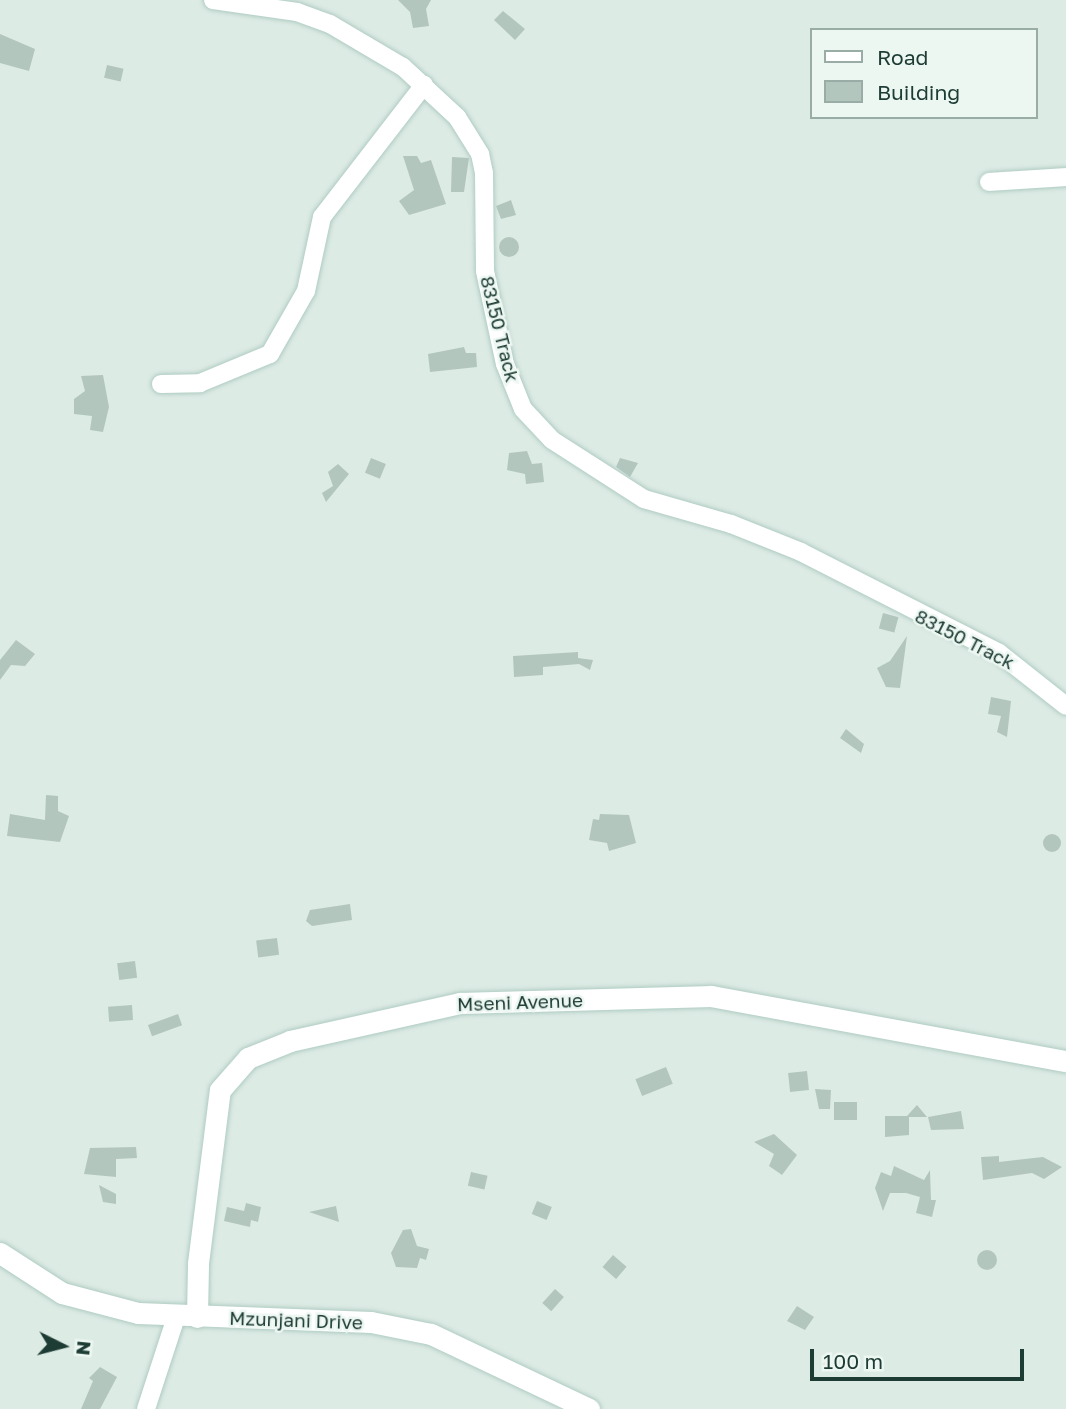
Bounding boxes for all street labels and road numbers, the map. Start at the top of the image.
street label: 83150 Track [476,274,524,384]
street label: 83150 Track [911,604,1019,674]
street label: Mseni Avenue [457,988,583,1016]
street label: Mzunjani Drive [229,1306,363,1334]

